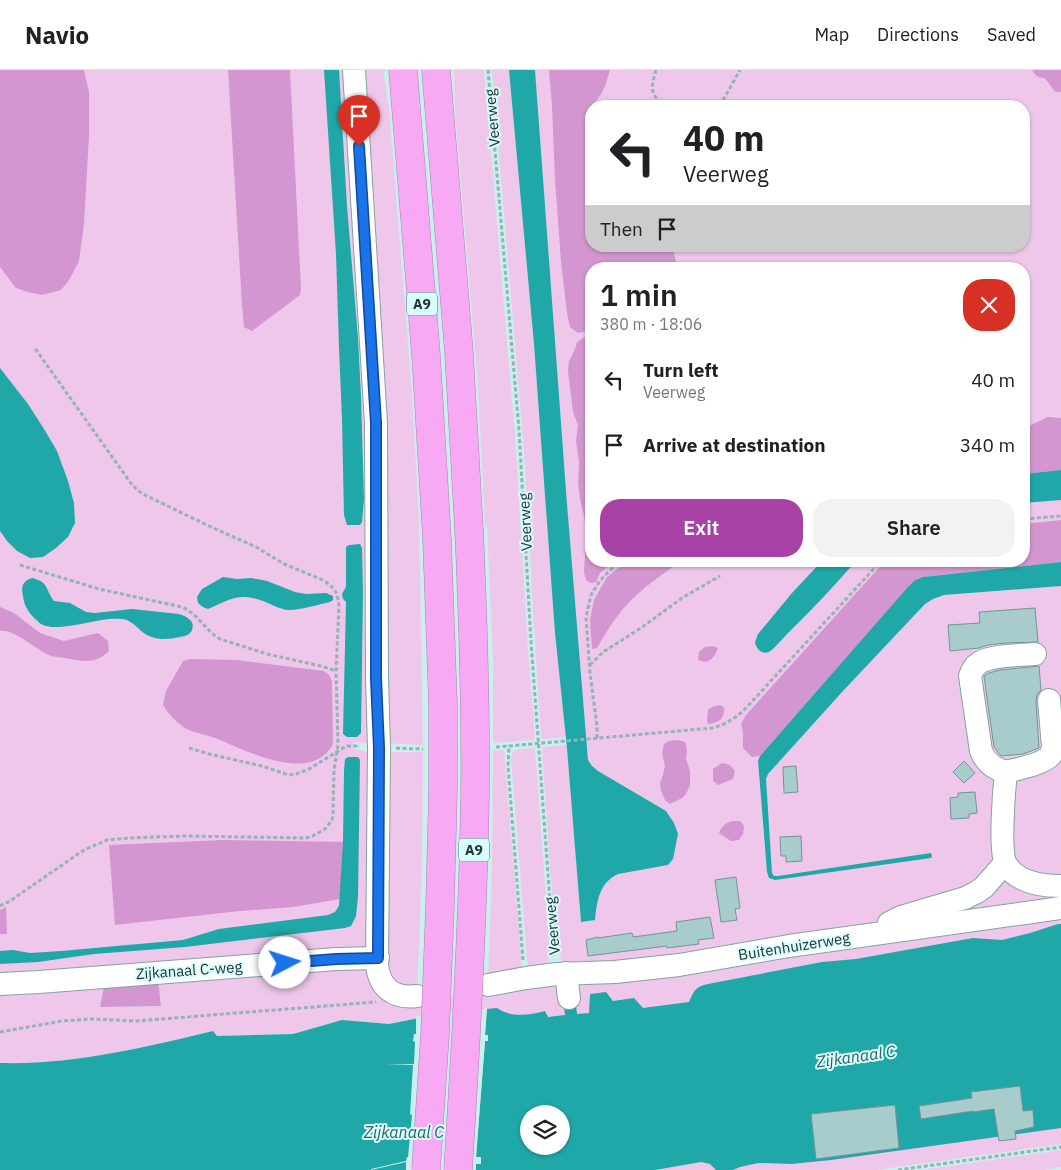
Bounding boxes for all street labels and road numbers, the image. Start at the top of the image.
street label: Veerweg [480,88,504,148]
road number: A9 [407,292,437,315]
street label: Veerweg [514,492,536,552]
road number: A9 [459,838,489,862]
street label: Veerweg [540,896,564,956]
street label: Buitenhuizerweg [737,928,851,964]
street label: Zijkanaal C-weg [135,957,243,983]

